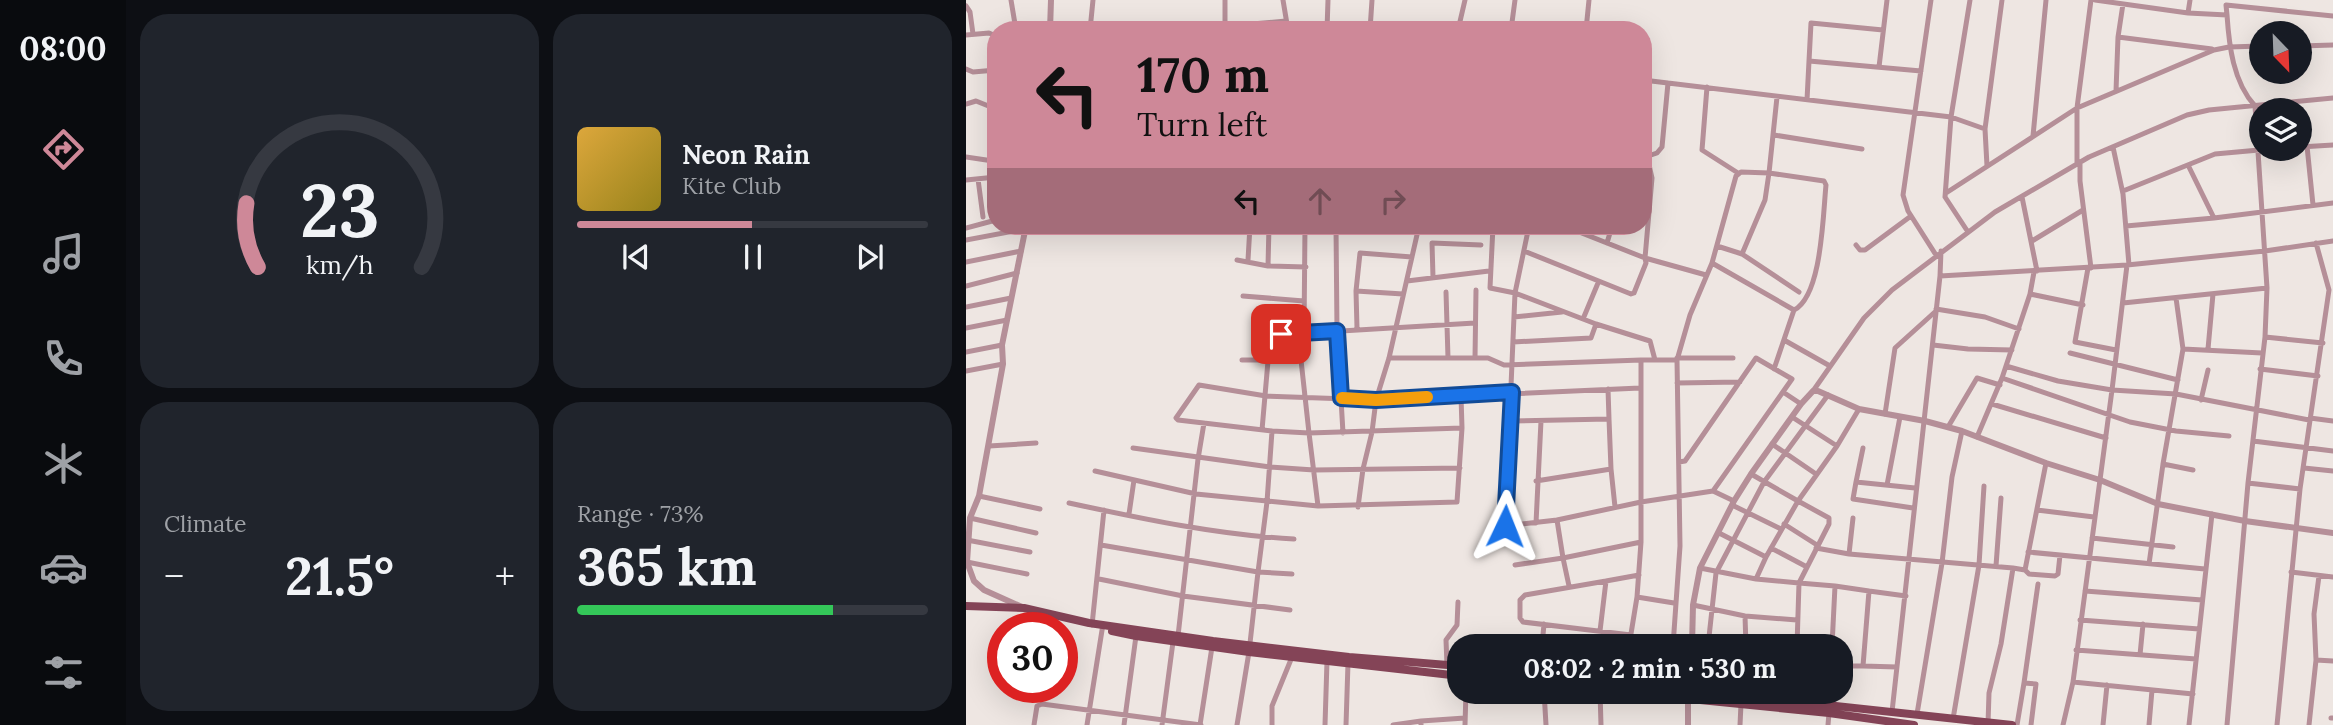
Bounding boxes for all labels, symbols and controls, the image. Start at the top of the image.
north arrow [2249,21,2312,84]
map controls [2249,21,2312,161]
text: 08:00 [19,28,107,69]
text: 170 m [1137,43,1269,105]
icon: left [1022,49,1113,140]
button: layers [2249,98,2312,161]
text: Turn left [1137,104,1267,145]
icon: directions [39,125,88,174]
text: Neon Rain [682,138,810,171]
text: 23 [300,165,379,258]
text: Kite Club [682,171,781,200]
icon: left [1228,182,1266,220]
icon: ahead [1301,182,1339,220]
icon: right [1374,182,1412,220]
icon: music [39,229,88,278]
icon: previous [617,238,655,276]
icon: pause [734,238,772,276]
icon: next [851,238,889,276]
text: km/h [306,249,373,281]
pin [1251,304,1311,364]
icon: arrive [1262,315,1300,353]
icon: phone [39,334,88,383]
icon: climate [39,439,88,488]
position arrow [1468,489,1542,563]
text: Range · 73% [577,499,704,528]
text: Climate [164,509,246,538]
text: 365 km [577,533,757,599]
icon: car [39,543,88,592]
text: 21.5° [285,543,394,609]
text: − [164,552,184,600]
text: + [495,552,515,600]
speed limit sign: 30 [987,612,1078,703]
icon: filters [39,648,88,697]
text: 08:02 · 2 min · 530 m [1523,652,1777,685]

